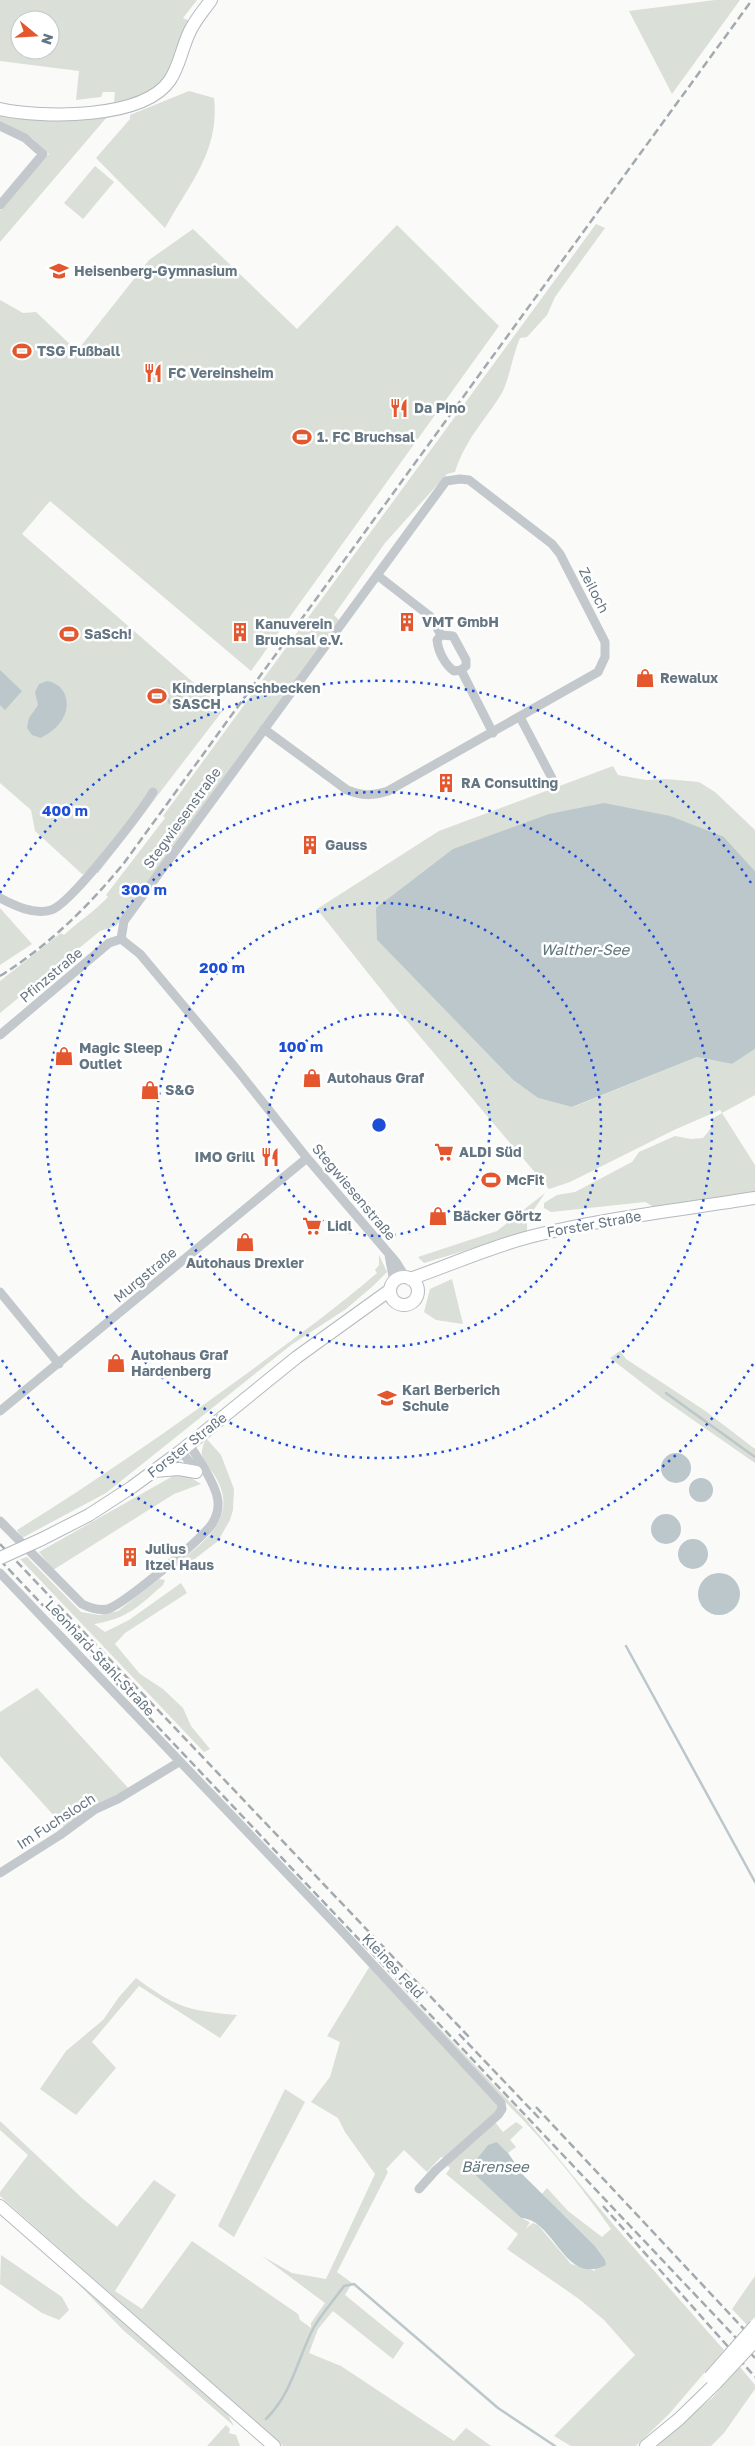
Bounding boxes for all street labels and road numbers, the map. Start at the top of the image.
street label: Zeiloch [576,564,613,615]
street label: Stegwiesenstraße [139,764,224,872]
street label: Pfinzstraße [16,944,85,1006]
street label: Stegwiesenstraße [309,1140,400,1243]
street label: Forster Straße [545,1207,643,1240]
street label: Murgstraße [110,1243,180,1306]
street label: Forster Straße [144,1408,230,1481]
street label: Leonhard-Stahl-Straße [42,1596,159,1719]
street label: Im Fuchsloch [13,1789,98,1852]
street label: Kleines Feld [359,1930,428,2002]

